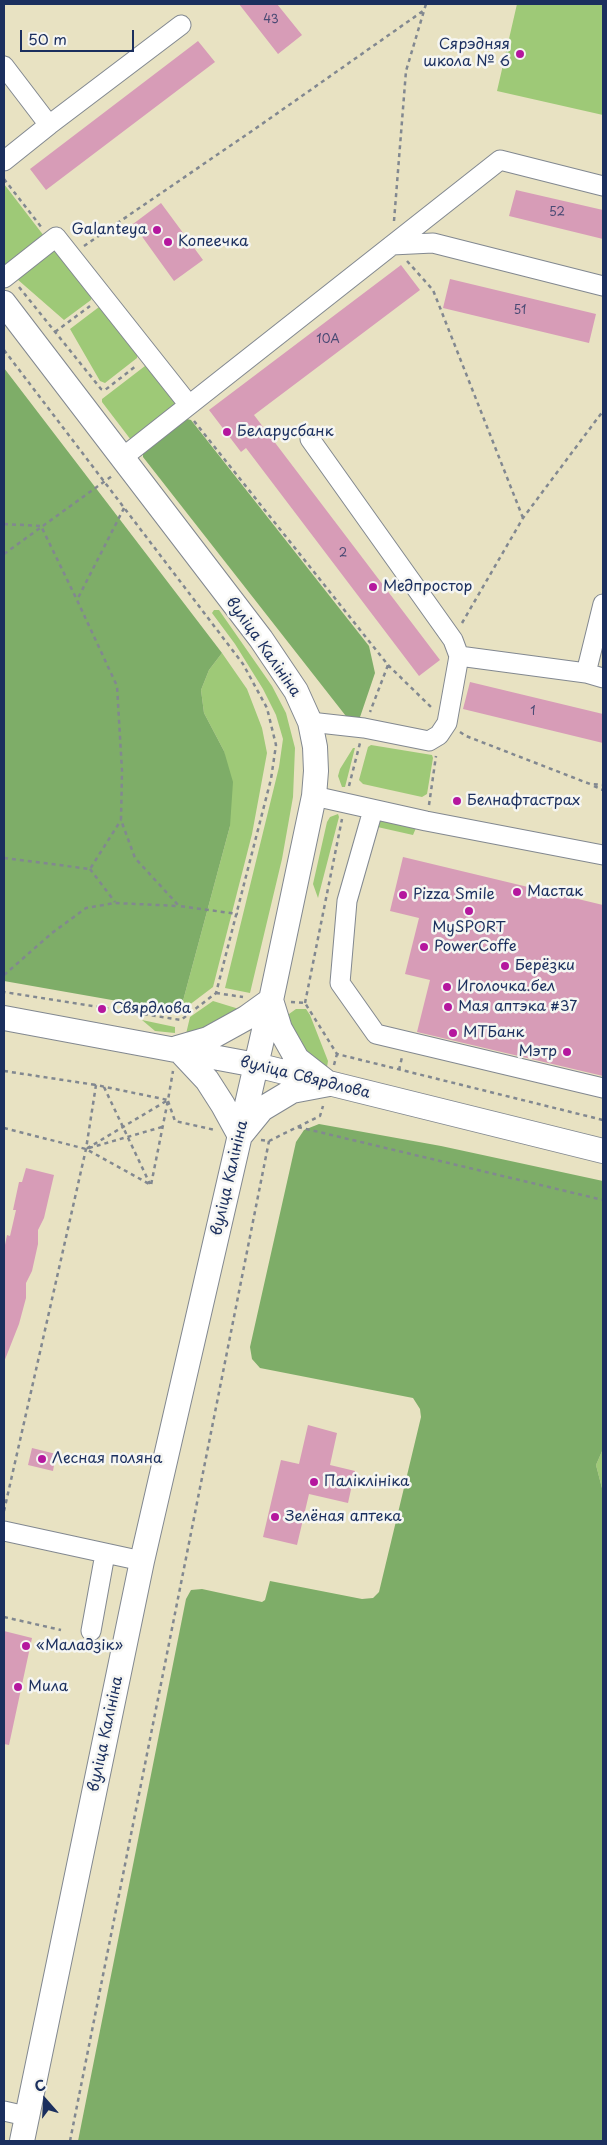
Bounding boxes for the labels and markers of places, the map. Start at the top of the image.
place label: Сярэдняя школа № 6 [423,36,510,71]
marker: Сярэдняя школа № 6 [514,48,526,60]
place label: Galanteya [72,221,147,239]
marker: Galanteya [151,224,163,236]
place label: Копеечка [178,233,248,251]
marker: Копеечка [162,236,174,248]
place label: Беларусбанк [237,423,334,441]
marker: Беларусбанк [221,426,233,438]
place label: Медпростор [383,578,472,596]
marker: Медпростор [367,581,379,593]
place label: Белнафтастрах [467,792,580,810]
marker: Белнафтастрах [451,795,463,807]
place label: Мастак [527,883,583,901]
place label: Pizza Smile [413,886,495,904]
marker: Мастак [511,886,523,898]
marker: Pizza Smile [397,889,409,901]
marker: MySPORT [463,905,475,917]
place label: MySPORT [432,919,506,937]
place label: PowerCoffe [434,938,517,956]
marker: PowerCoffe [418,941,430,953]
place label: Берёзки [515,957,575,975]
marker: Берёзки [499,960,511,972]
place label: Иголочка.бел [457,978,555,996]
marker: Иголочка.бел [441,981,453,993]
place label: Мая аптэка #37 [458,998,577,1016]
place label: Свярдлова [112,1000,191,1018]
marker: Мая аптэка #37 [442,1001,454,1013]
marker: Свярдлова [96,1003,108,1015]
place label: МТБанк [463,1024,524,1042]
marker: МТБанк [447,1027,459,1039]
place label: Мэтр [518,1043,557,1061]
marker: Мэтр [561,1046,573,1058]
place label: Лесная поляна [52,1450,162,1468]
marker: Лесная поляна [36,1453,48,1465]
place label: Паліклініка [324,1473,409,1491]
marker: Паліклініка [308,1476,320,1488]
place label: Зелёная аптека [285,1508,402,1526]
marker: Зелёная аптека [269,1511,281,1523]
place label: «Маладзік» [36,1637,123,1655]
marker: «Маладзік» [20,1640,32,1652]
place label: Мила [28,1678,68,1696]
marker: Мила [12,1681,24,1693]

